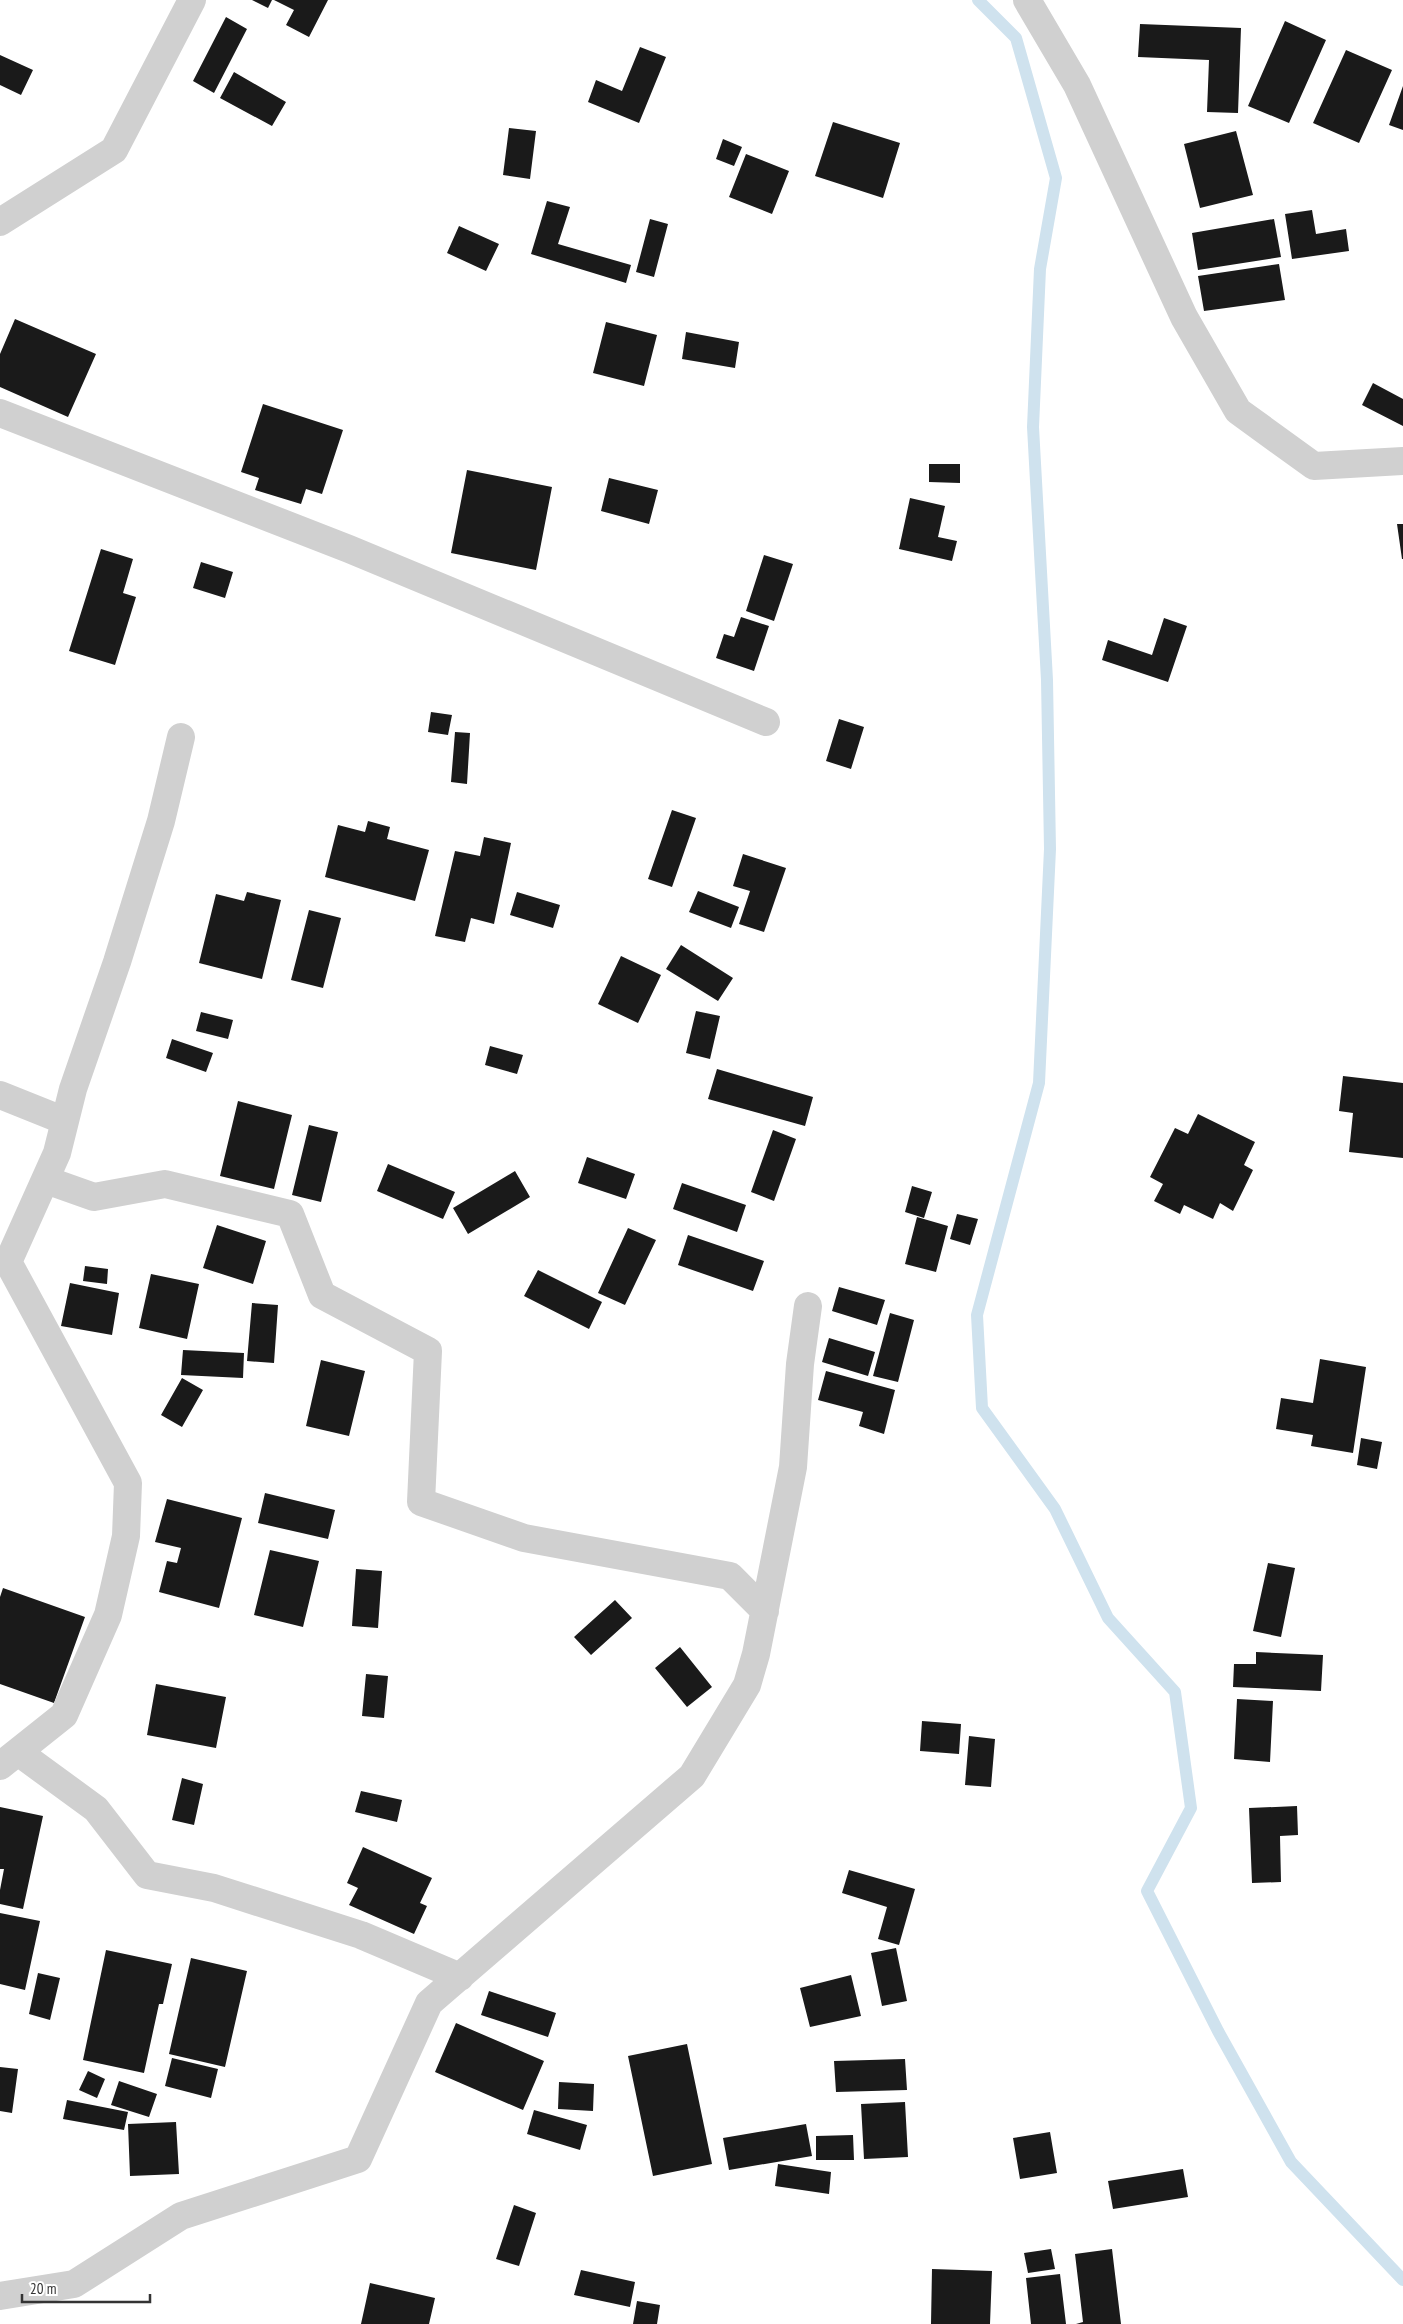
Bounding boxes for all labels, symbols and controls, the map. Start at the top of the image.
scale bar [22,2272,150,2304]
text: 20 m [30,2279,56,2298]

